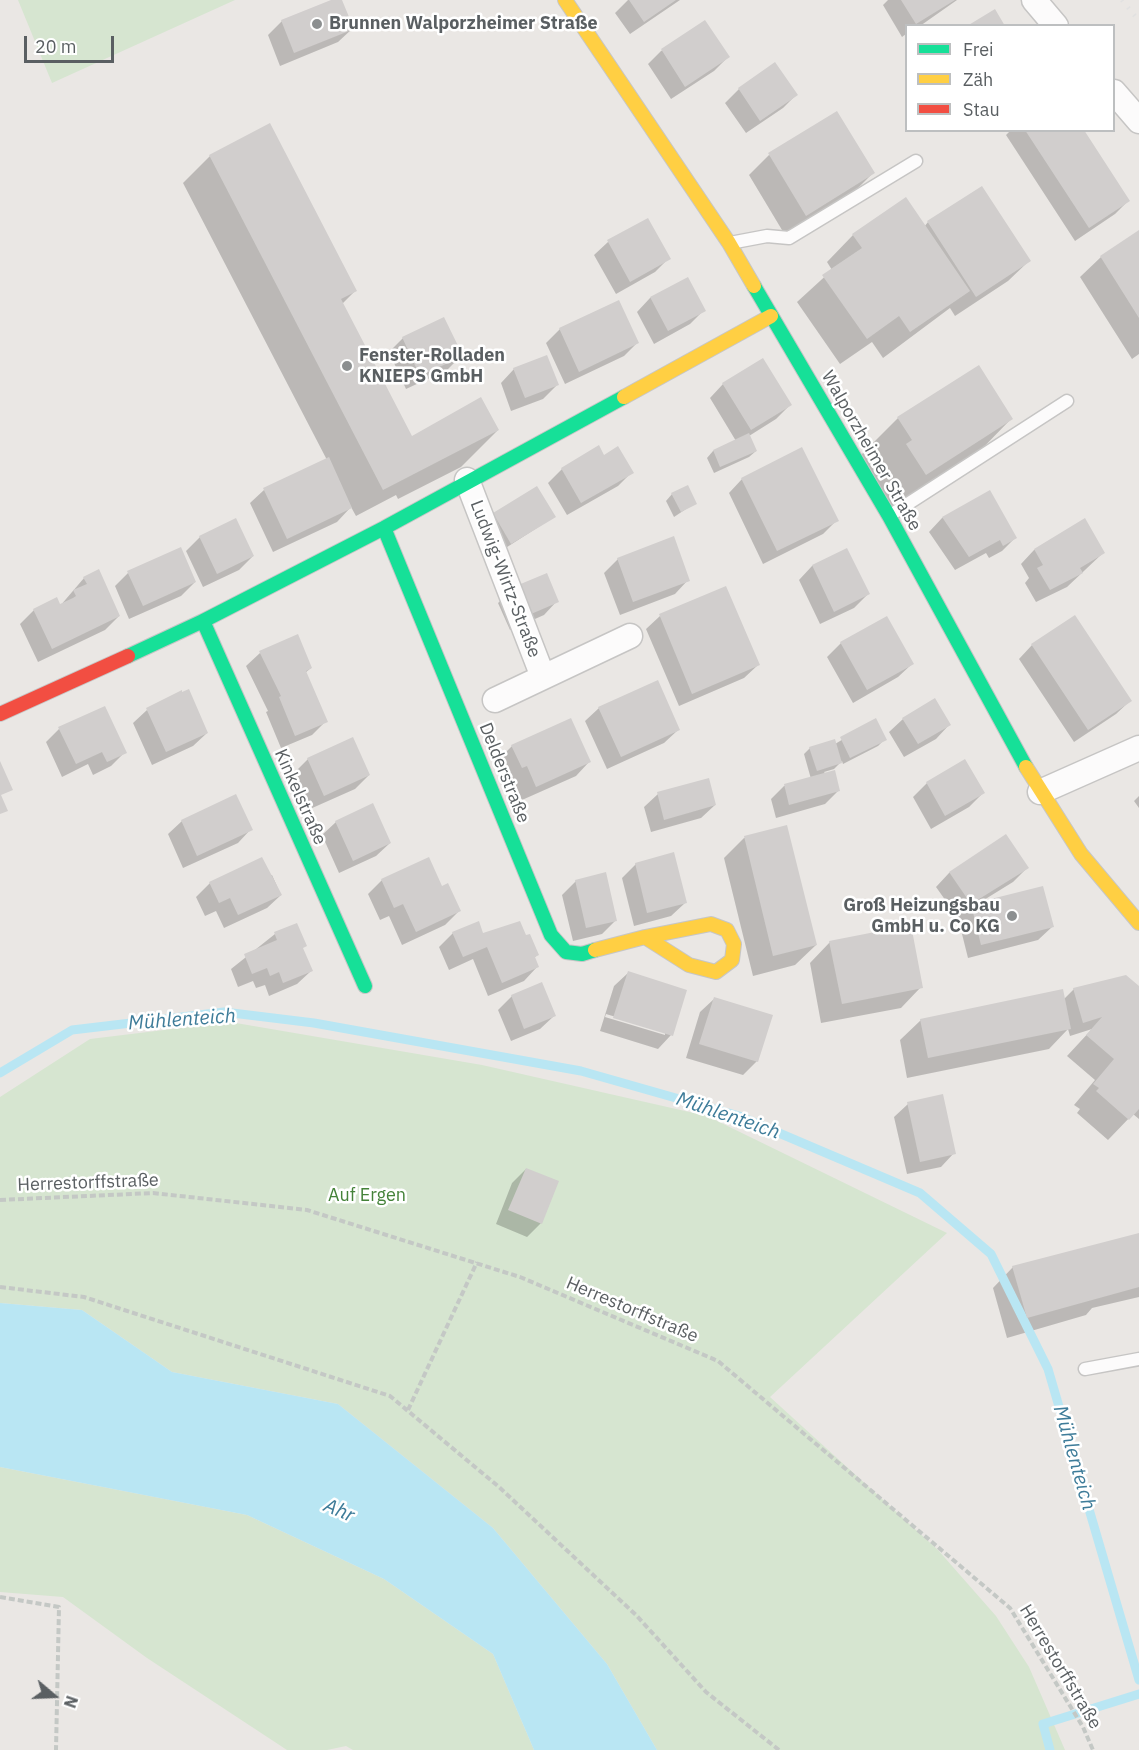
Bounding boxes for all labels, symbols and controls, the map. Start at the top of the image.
place label: Brunnen Walporzheimer Straße [329,13,598,35]
marker: Brunnen Walporzheimer Straße [310,17,324,31]
scale bar [27,24,117,62]
legend [905,24,1115,132]
text: 20 m [35,35,77,58]
text: Frei [963,38,994,61]
text: Zäh [963,68,993,91]
text: Stau [963,98,1000,121]
place label: Fenster-Rolladen KNIEPS GmbH [359,345,505,388]
marker: Fenster-Rolladen KNIEPS GmbH [340,359,354,373]
street label: Walporzheimer Straße [816,367,926,535]
street label: Ludwig-Wirtz-Straße [465,497,545,661]
street label: Delderstraße [474,720,534,826]
street label: Kinkelstraße [269,746,331,848]
place label: Groß Heizungsbau GmbH u. Co KG [843,895,1000,938]
marker: Groß Heizungsbau GmbH u. Co KG [1005,909,1019,923]
water label: Mühlenteich [127,1004,237,1036]
water label: Mühlenteich [673,1087,783,1145]
street label: Herrestorffstraße [17,1170,159,1196]
park label: Auf Ergen [328,1185,406,1207]
street label: Herrestorffstraße [563,1272,701,1348]
water label: Mühlenteich [1048,1403,1100,1513]
water label: Ahr [320,1494,358,1528]
street label: Herrestorffstraße [1014,1601,1106,1733]
north arrow [24,1666,84,1726]
text: N [60,1693,82,1711]

